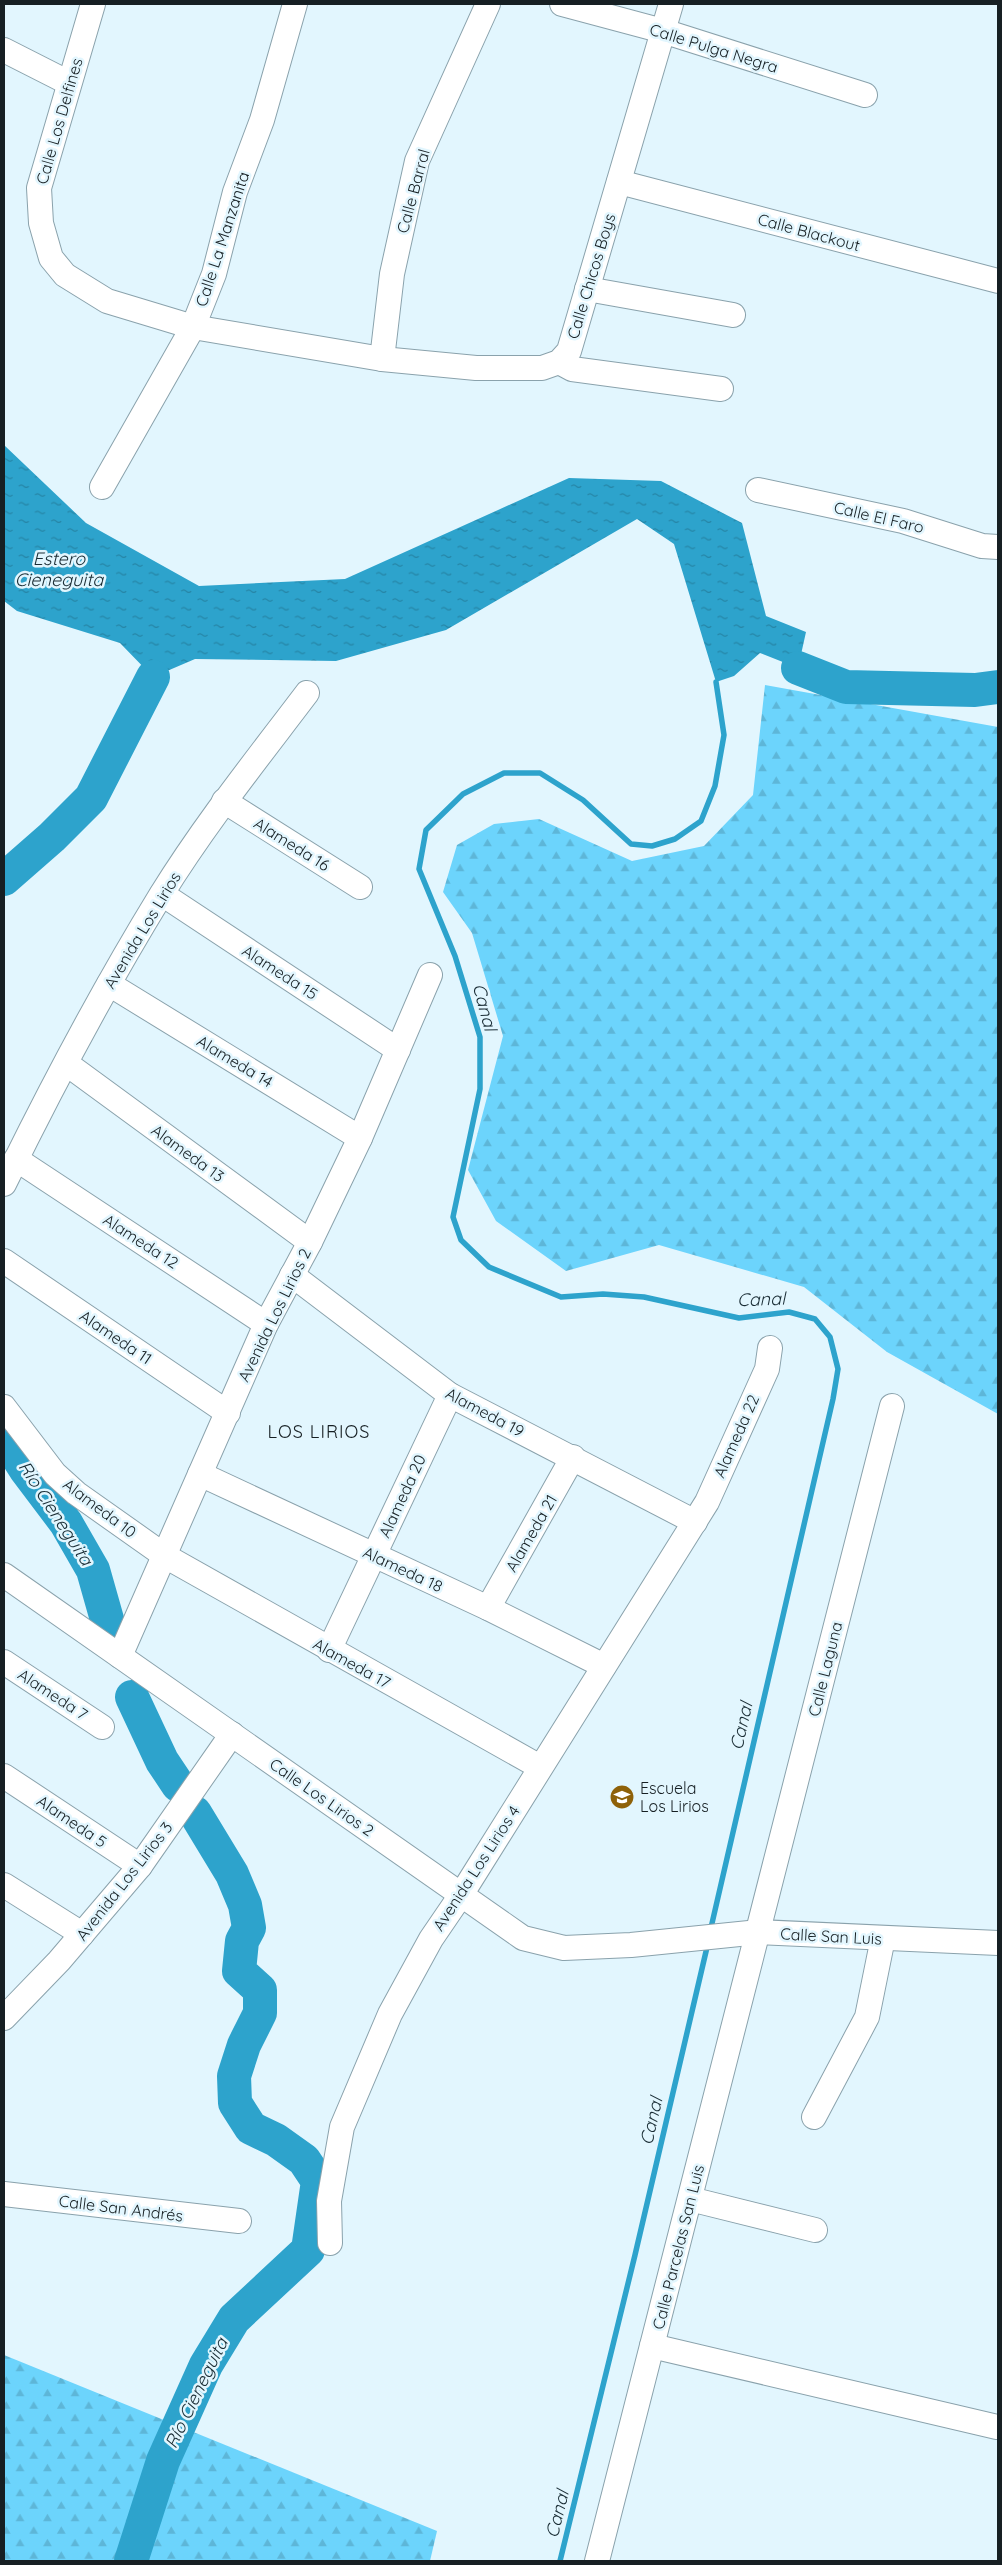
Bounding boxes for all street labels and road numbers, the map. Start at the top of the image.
street label: Calle Pulga Negra [647,19,781,77]
street label: Calle Los Delfines [31,56,87,186]
street label: Calle Barral [392,147,434,235]
street label: Calle La Manzanita [191,169,253,309]
street label: Calle Blackout [756,209,862,255]
street label: Calle Chicos Boys [562,211,620,341]
street label: Calle El Faro [832,497,926,537]
street label: Alameda 16 [250,813,334,875]
street label: Avenida Los Lirios [99,868,185,992]
street label: Alameda 15 [239,940,321,1004]
street label: Alameda 14 [193,1030,277,1092]
street label: Alameda 13 [148,1120,228,1186]
street label: Alameda 12 [100,1209,183,1273]
street label: Avenida Los Lirios 2 [233,1245,315,1385]
street label: Alameda 11 [76,1306,156,1368]
street label: Alameda 19 [442,1383,528,1441]
street label: Alameda 22 [709,1391,763,1481]
street label: Alameda 20 [374,1451,430,1541]
street label: Alameda 10 [59,1474,141,1542]
street label: Alameda 21 [501,1491,561,1575]
street label: Alameda 18 [360,1542,446,1596]
street label: Calle Laguna [804,1620,846,1718]
street label: Alameda 17 [310,1634,394,1692]
street label: Alameda 7 [14,1664,92,1724]
street label: Calle Los Lirios 2 [266,1754,378,1840]
street label: Alameda 5 [33,1790,111,1852]
street label: Avenida Los Lirios 4 [428,1802,524,1934]
street label: Avenida Los Lirios 3 [71,1818,177,1944]
street label: Calle San Luis [780,1923,882,1949]
street label: Calle Parcelas San Luis [648,2163,708,2331]
street label: Calle San Andrés [58,2190,184,2226]

